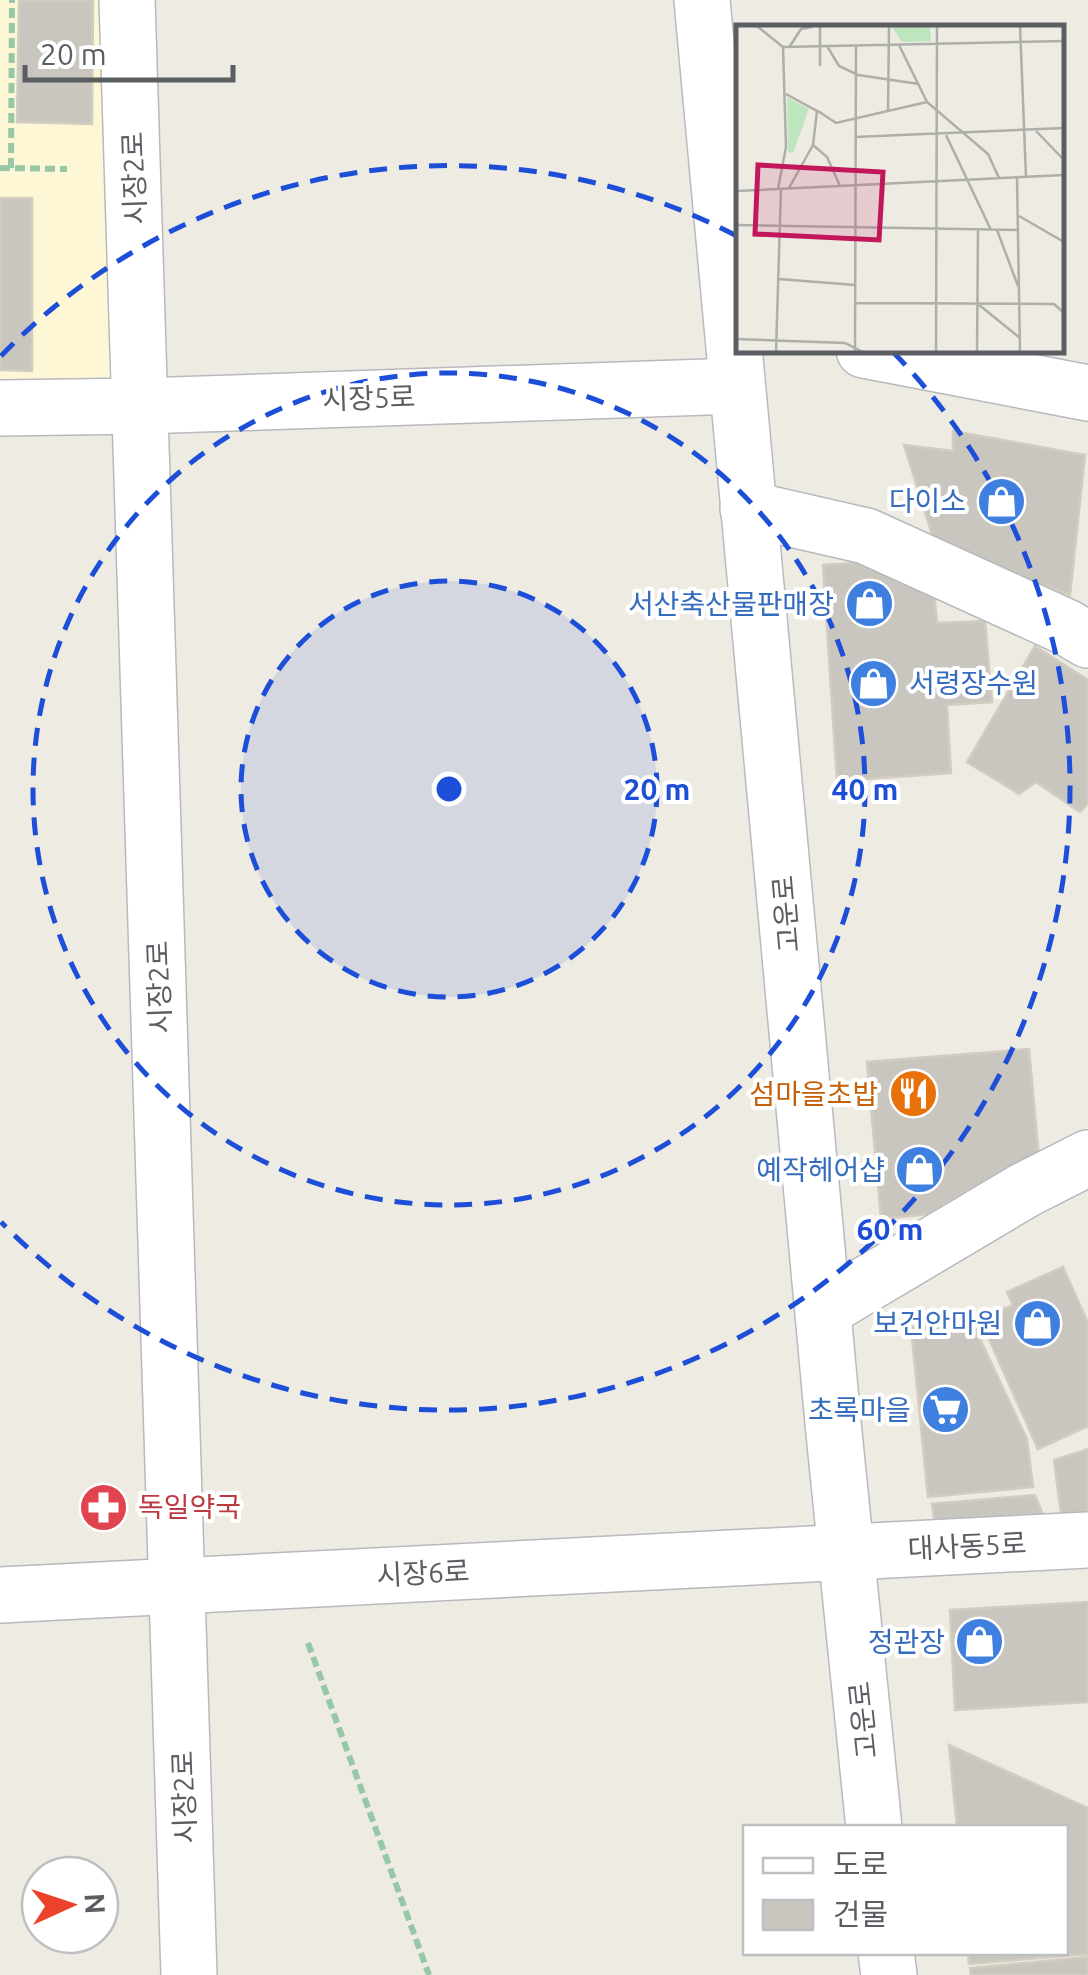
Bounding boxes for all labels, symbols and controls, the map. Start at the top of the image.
scale bar [25,20,232,82]
inset map [736,25,1063,352]
text: 20 m [40,37,107,71]
street label: 시장2로 [116,131,151,225]
street label: 시장5로 [322,380,416,415]
shop icon: 다이소 [975,475,1027,527]
place label: 다이소 [889,485,966,516]
shop icon: 서산축산물판매장 [843,578,895,630]
place label: 서산축산물판매장 [628,588,834,619]
shop icon: 서령장수원 [848,657,900,709]
place label: 서령장수원 [909,667,1038,698]
centre of rings [431,771,467,807]
text: 20 m [624,772,690,806]
text: 40 m [832,772,898,806]
street label: 고운로 [767,874,804,954]
street label: 시장2로 [141,940,176,1034]
restaurant icon: 섬마을초밥 [887,1068,939,1120]
place label: 섬마을초밥 [749,1078,878,1109]
shop icon: 예작헤어샵 [894,1144,946,1196]
place label: 예작헤어샵 [756,1154,885,1185]
text: 60 m [857,1212,923,1246]
shop icon: 보건안마원 [1011,1297,1063,1349]
place label: 보건안마원 [873,1307,1002,1338]
supermarket icon: 초록마을 [920,1384,972,1436]
place label: 초록마을 [808,1394,911,1425]
pharmacy icon: 독일약국 [77,1481,129,1533]
place label: 독일약국 [138,1491,241,1522]
street label: 대사동5로 [907,1527,1027,1564]
street label: 시장6로 [376,1555,470,1590]
shop icon: 정관장 [954,1616,1006,1668]
place label: 정관장 [868,1626,945,1657]
street label: 고운로 [843,1680,882,1760]
street label: 시장2로 [166,1750,201,1844]
legend [743,1825,1068,1955]
text: 도로 [833,1847,888,1881]
north arrow [20,1855,120,1955]
text: N [79,1892,111,1915]
text: 건물 [833,1897,888,1931]

